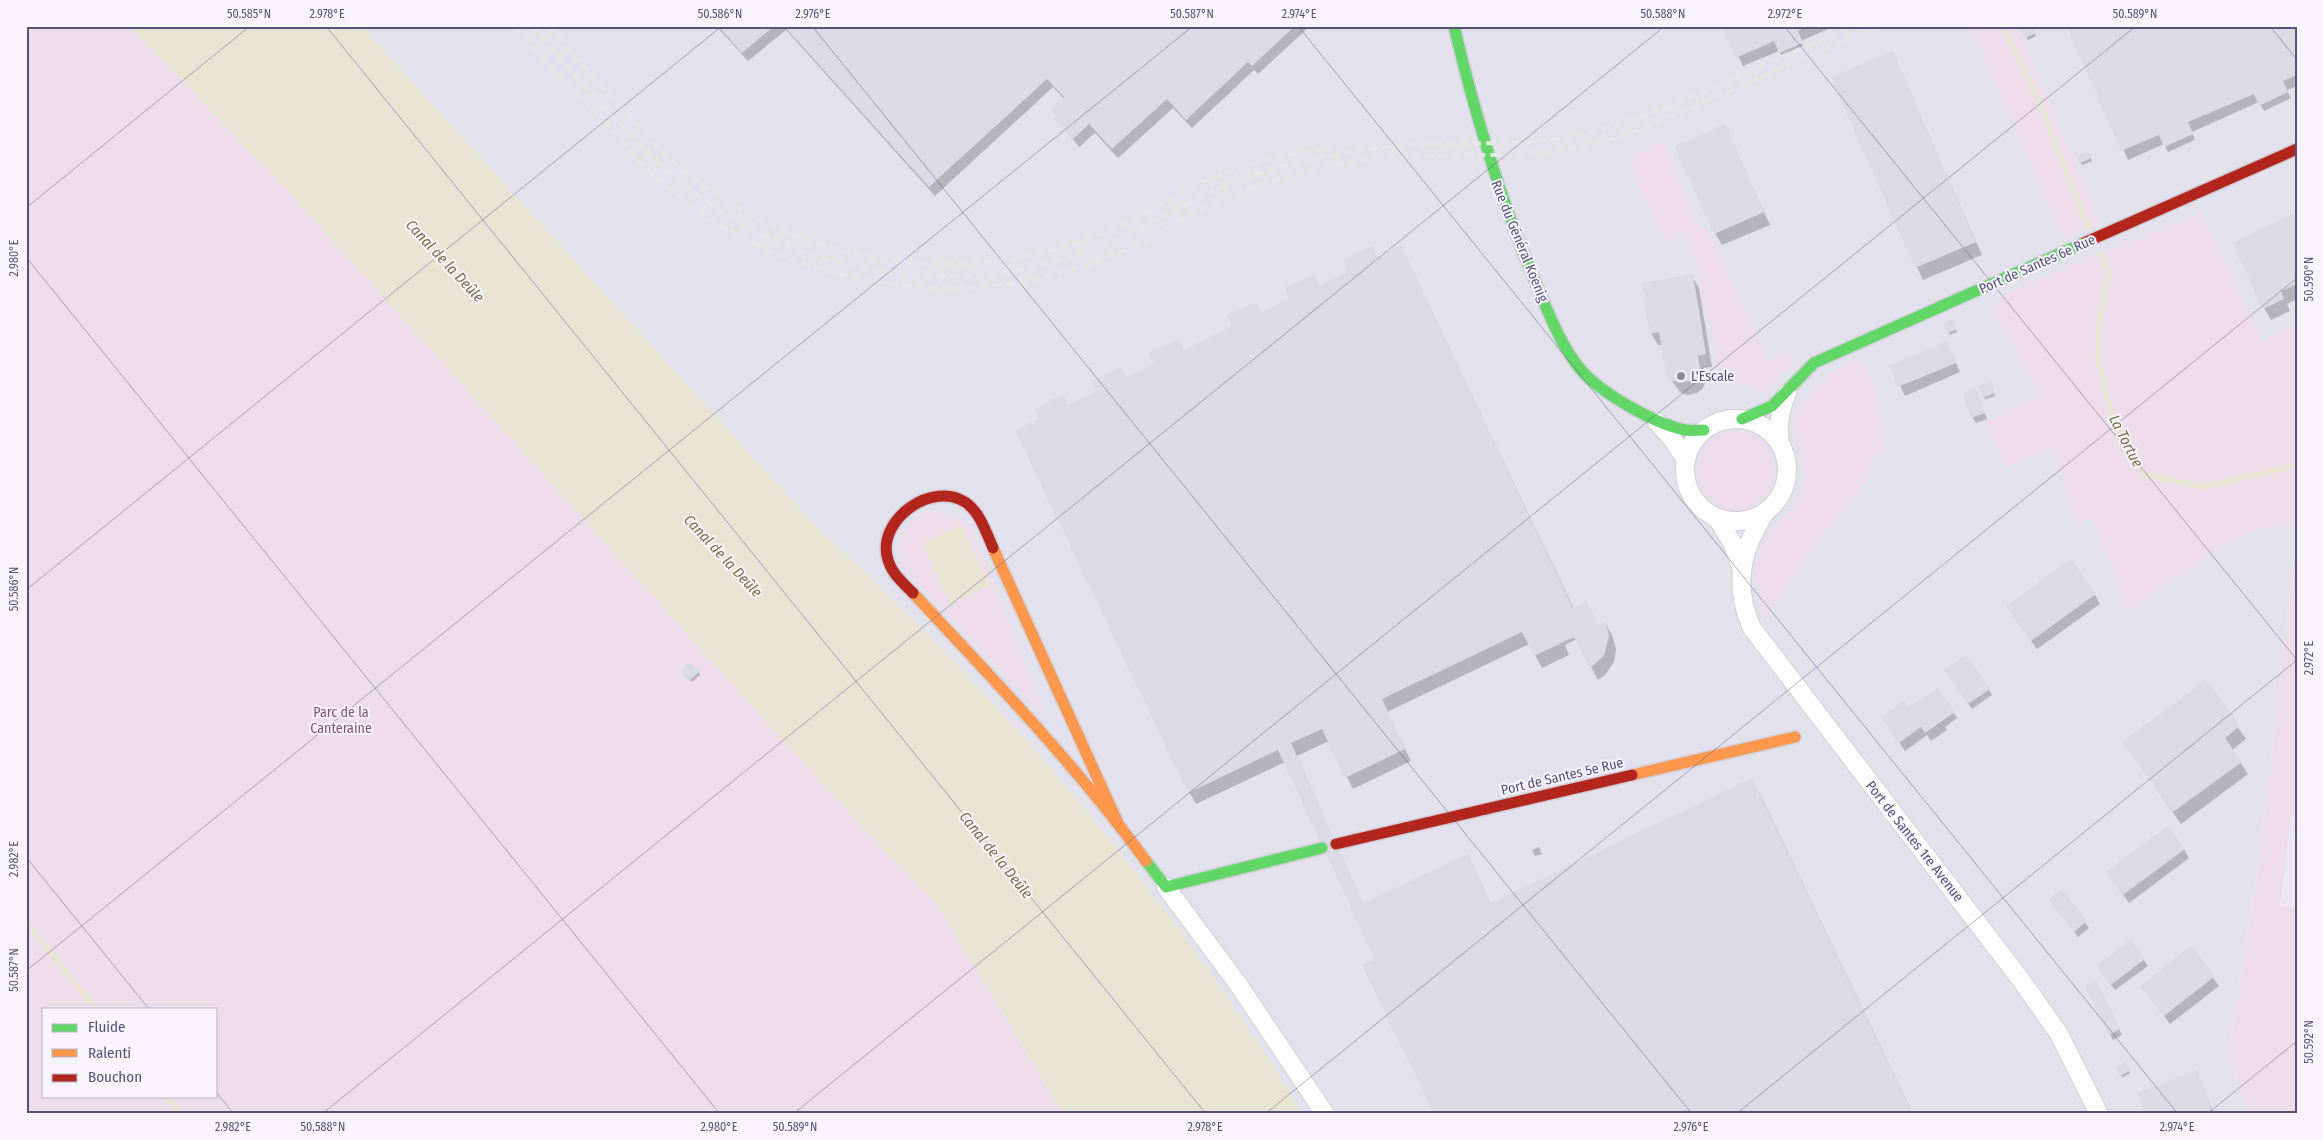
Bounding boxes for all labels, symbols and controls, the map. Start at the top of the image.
text: 50.585°N [227,7,271,21]
text: 2.978°E [309,7,345,21]
text: 50.586°N [698,7,742,21]
text: 2.976°E [796,7,831,21]
text: 50.587°N [1170,7,1214,21]
text: 2.974°E [1282,7,1317,21]
text: 50.588°N [1641,7,1685,21]
text: 2.972°E [1768,7,1803,21]
text: 50.589°N [2113,7,2157,21]
street label: Rue du Général Koenig [1487,178,1552,305]
water label: Canal de la Deûle [402,216,488,306]
street label: Port de Santes 6e Rue [1976,231,2098,298]
text: 2.980°E [7,239,21,276]
text: 50.590°N [2302,257,2316,301]
place label: L'Escale [1691,368,1734,385]
marker: L'Escale [1675,370,1687,382]
water label: La Tortue [2105,412,2147,470]
water label: Canal de la Deûle [680,511,766,601]
text: 50.586°N [7,567,21,611]
text: 2.972°E [2302,640,2316,675]
park label: Parc de la Canteraine [310,704,372,737]
street label: Port de Santes 5e Rue [1499,754,1625,799]
street label: Port de Santes 1re Avenue [1862,777,1967,905]
water label: Canal de la Deûle [956,808,1036,902]
text: 2.982°E [7,841,21,877]
text: 50.587°N [7,948,21,992]
legend [42,1008,218,1098]
text: Fluide [88,1018,125,1036]
text: 50.592°N [2302,1020,2316,1064]
text: Ralenti [88,1044,131,1062]
text: Bouchon [88,1068,142,1086]
text: 2.982°E [215,1120,251,1134]
text: 50.588°N [301,1120,345,1134]
text: 2.980°E [701,1120,738,1134]
text: 50.589°N [773,1120,817,1134]
text: 2.978°E [1187,1120,1223,1134]
text: 2.976°E [1674,1120,1709,1134]
text: 2.974°E [2160,1120,2195,1134]

